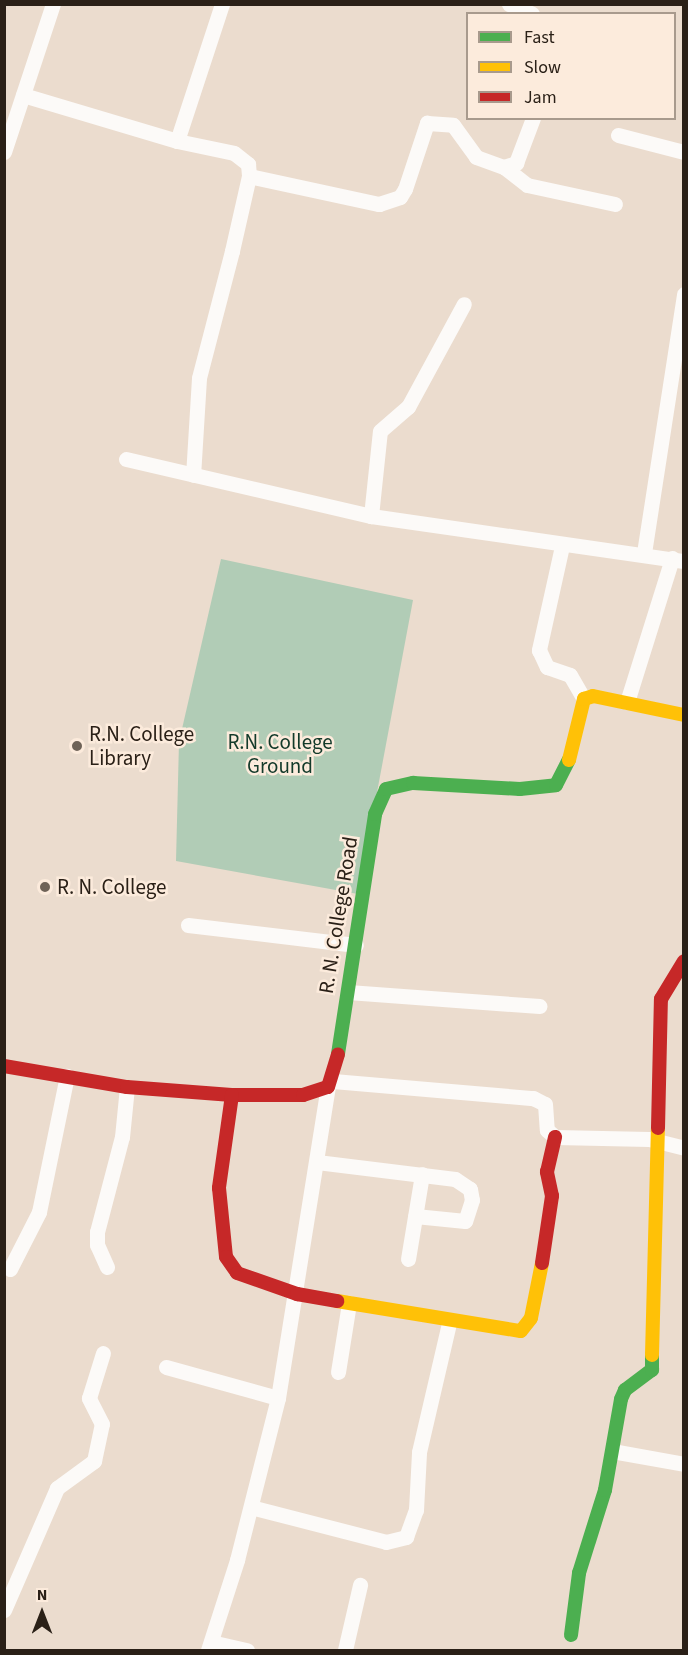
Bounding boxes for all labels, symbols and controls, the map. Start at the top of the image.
legend [466,12,676,120]
text: Fast [524,25,555,50]
text: Slow [524,55,561,80]
text: Jam [524,85,557,110]
place label: R.N. College Library [89,721,194,771]
park label: R.N. College Ground [227,729,333,779]
marker: R.N. College Library [70,739,84,753]
street label: R. N. College Road [313,835,363,995]
place label: R. N. College [57,874,166,900]
marker: R. N. College [38,880,52,894]
north arrow [12,1583,72,1643]
text: N [37,1584,47,1606]

